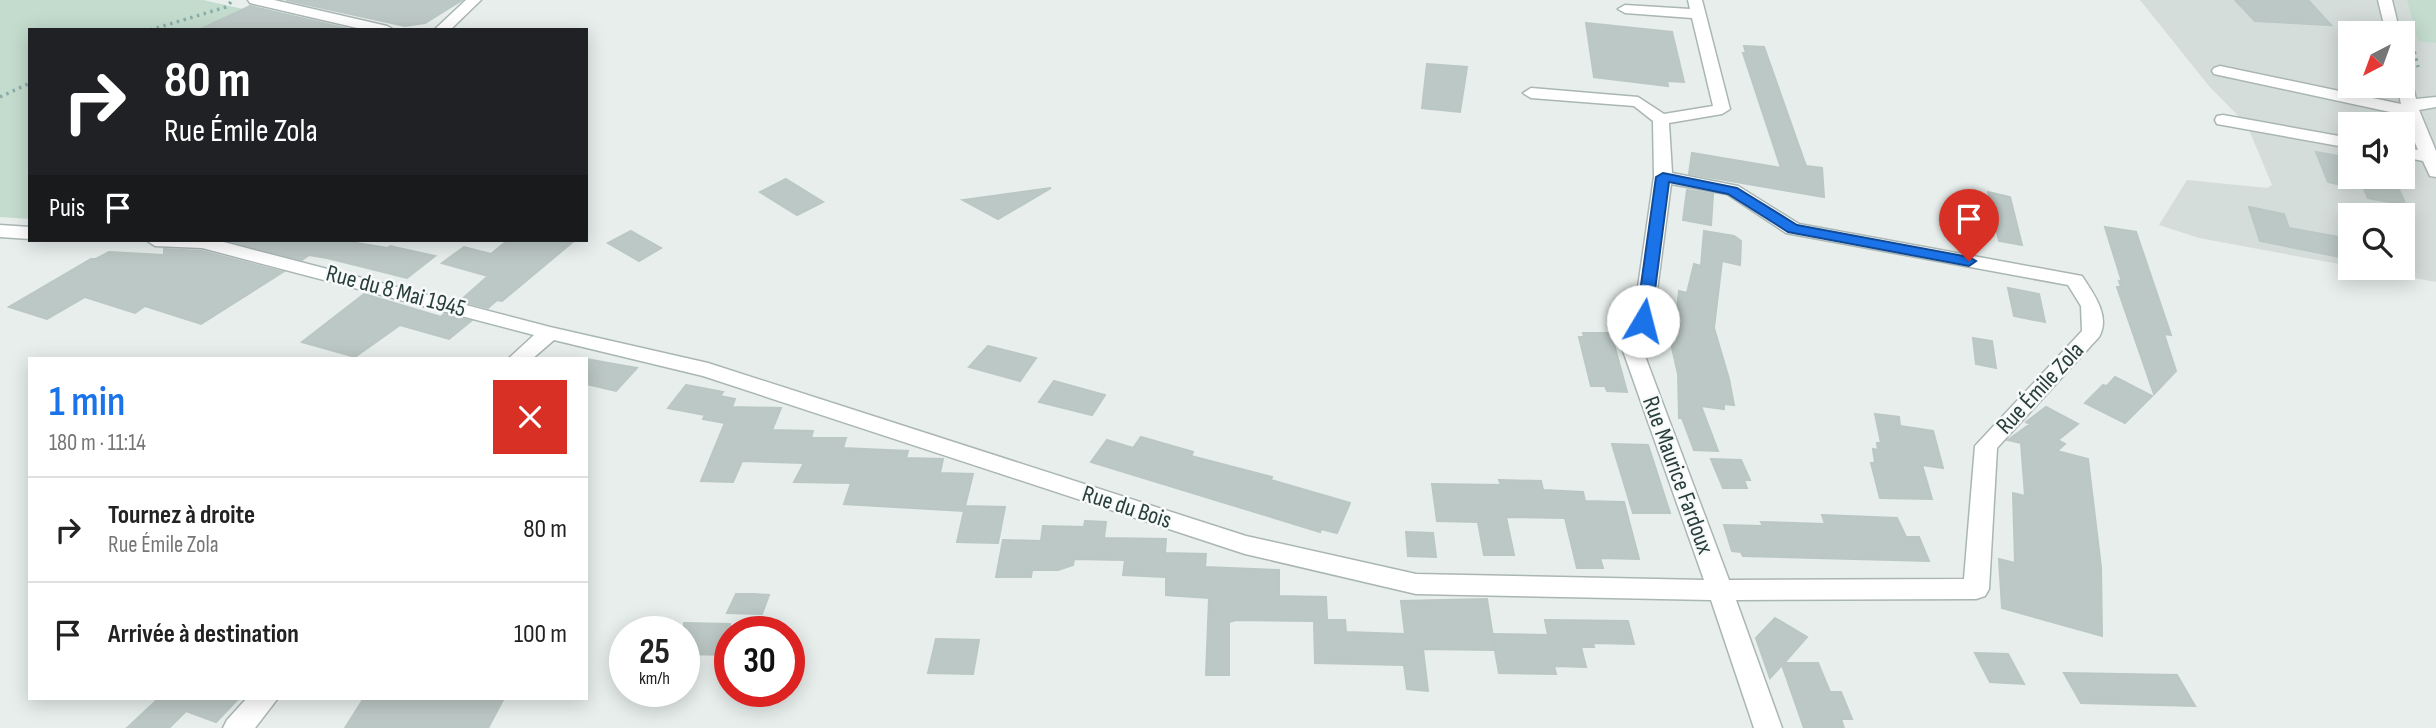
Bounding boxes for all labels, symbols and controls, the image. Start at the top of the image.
north arrow [2338,21,2415,98]
map controls [2338,21,2415,280]
text: 80 m [164,52,251,111]
icon: right [49,56,140,147]
text: Rue Émile Zola [164,112,318,151]
button: sound [2338,112,2415,189]
icon: arrive [99,189,137,227]
pin [1939,189,1999,261]
text: Puis [49,193,85,224]
icon: arrive [1950,200,1988,238]
button: search [2338,203,2415,280]
street label: Rue du 8 Mai 1945 [323,258,469,324]
position arrow [1606,284,1680,358]
street label: Rue Émile Zola [1990,336,2090,440]
text: 1 min [49,377,125,428]
button: close [493,380,567,454]
street label: Rue Maurice Fardoux [1636,392,1720,558]
text: 180 m · 11:14 [49,429,146,457]
street label: Rue du Bois [1079,479,1175,535]
text: Tournez à droite [108,500,255,531]
icon: right [49,511,87,549]
text: 80 m [523,514,567,545]
text: Rue Émile Zola [108,531,219,559]
icon: arrive [49,616,87,654]
speed limit sign: 30 [714,616,805,707]
text: Arrivée à destination [108,619,299,650]
text: 100 m [514,619,567,650]
text: 25 [639,631,670,674]
text: km/h [639,668,670,689]

